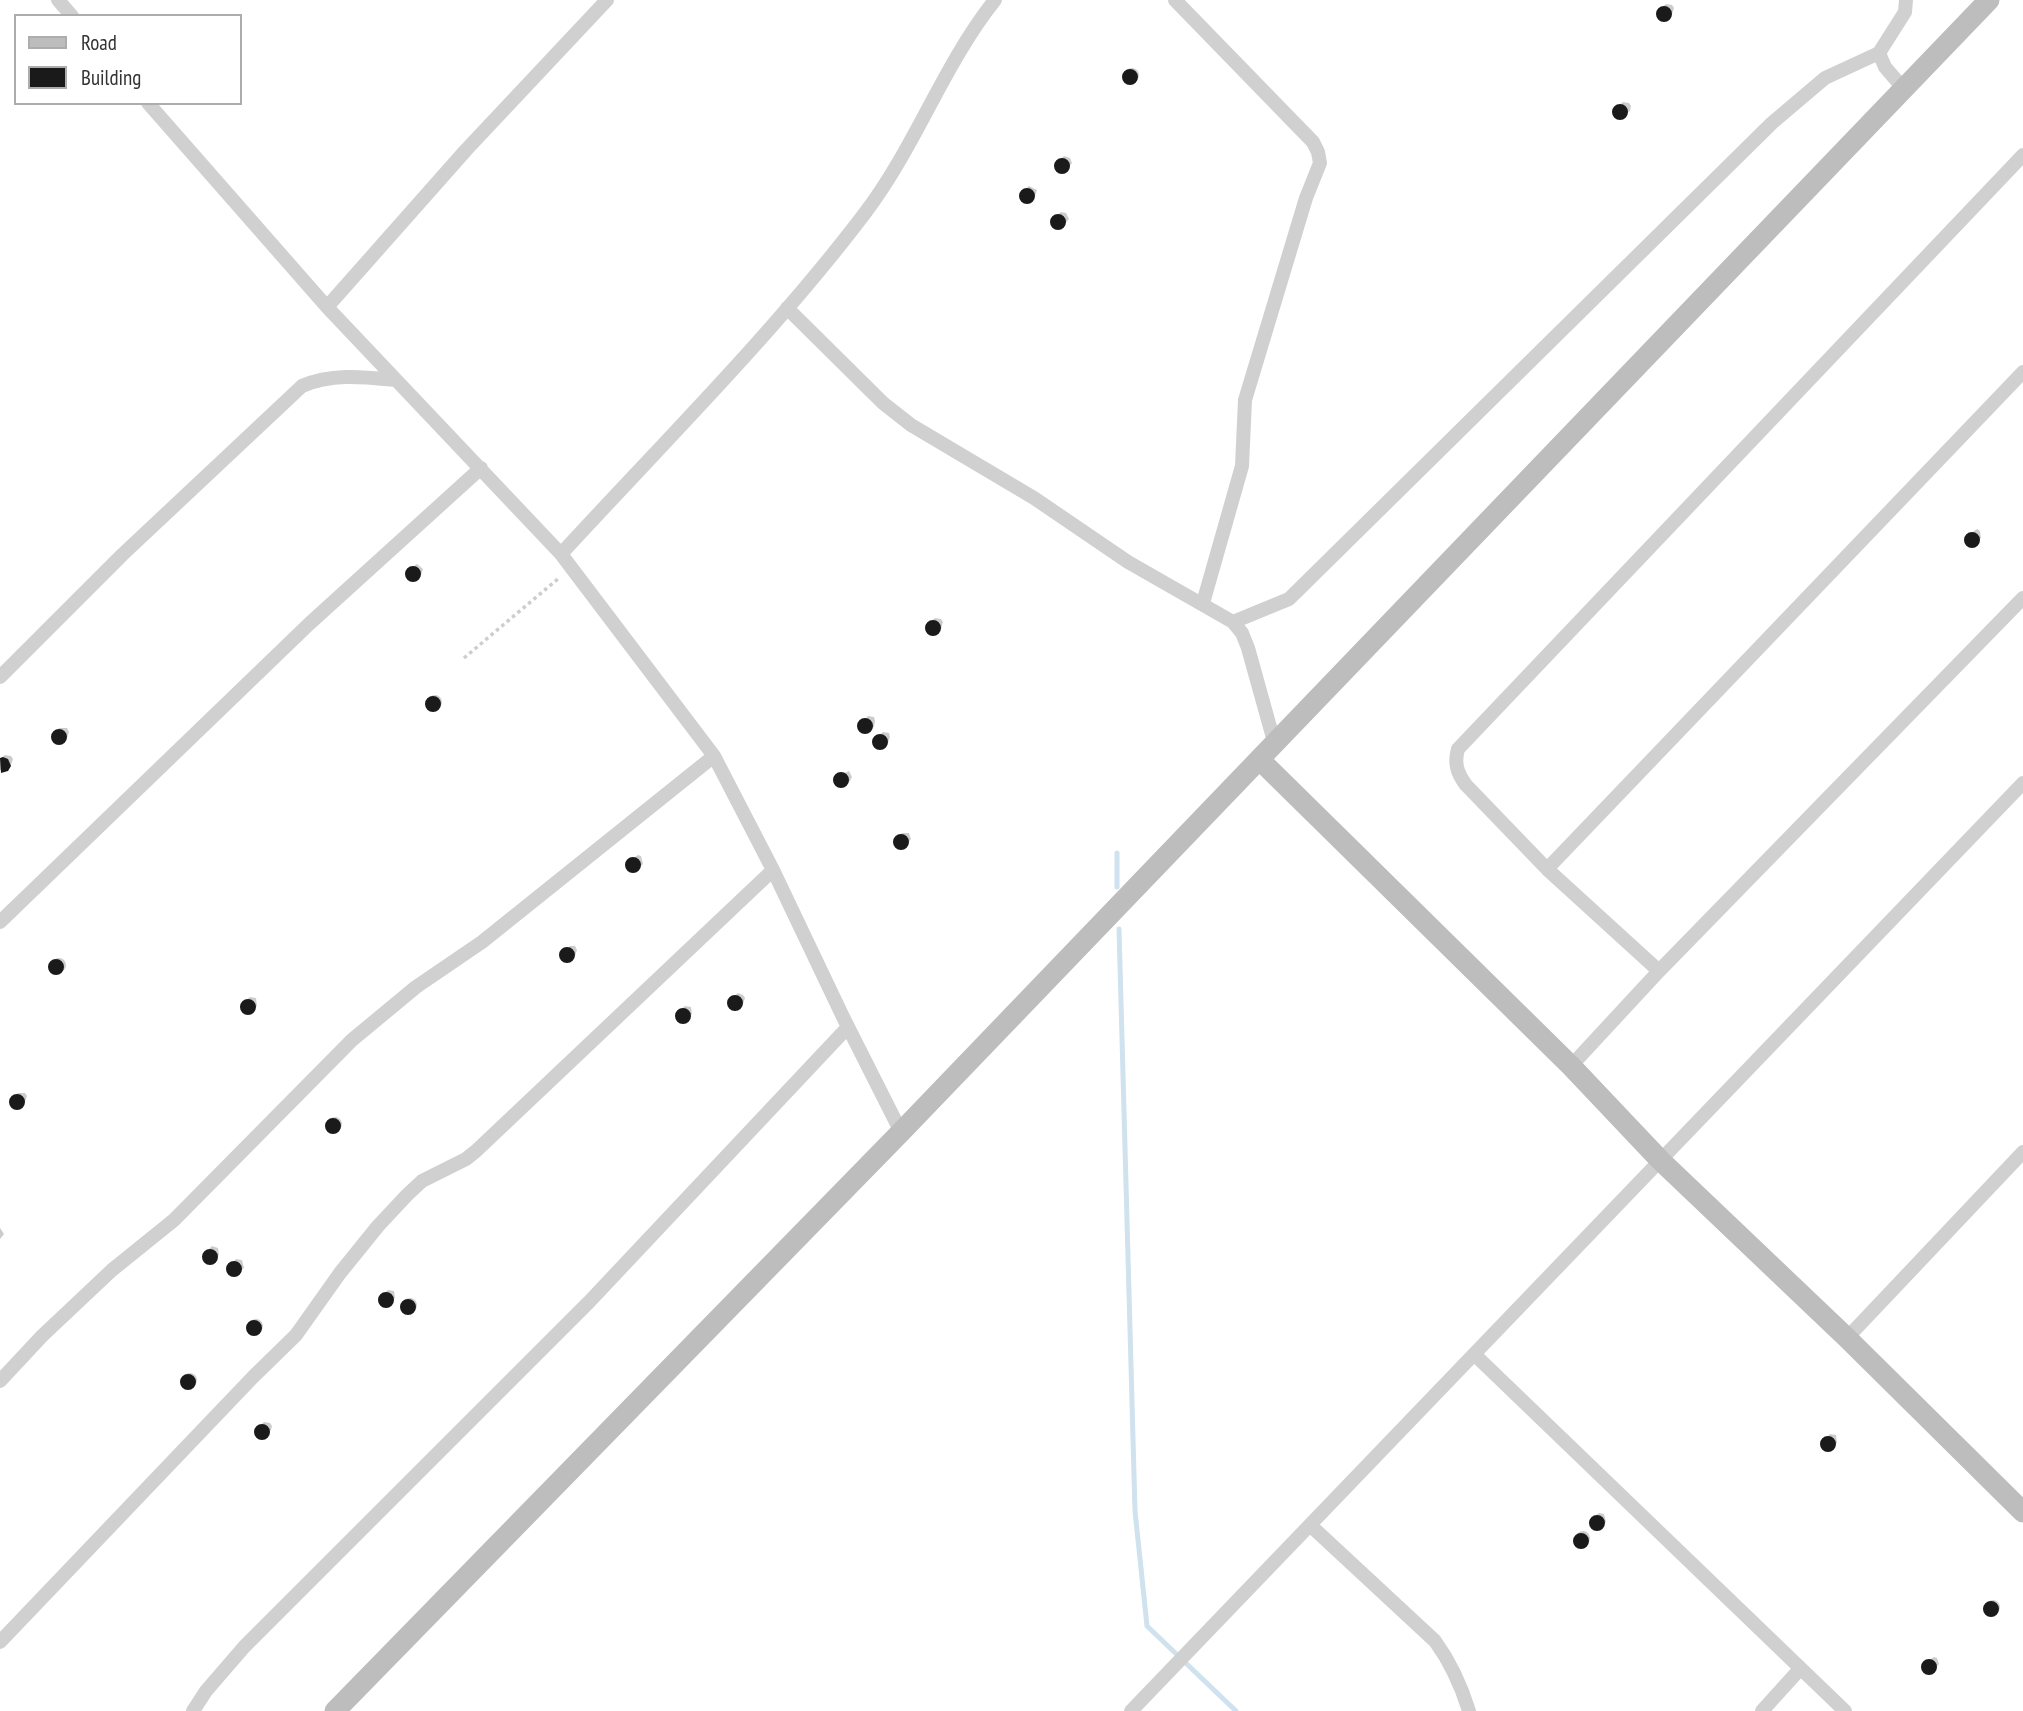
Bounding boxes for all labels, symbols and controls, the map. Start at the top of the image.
legend [14,14,242,105]
text: Road [81,29,117,56]
text: Building [81,64,141,91]

